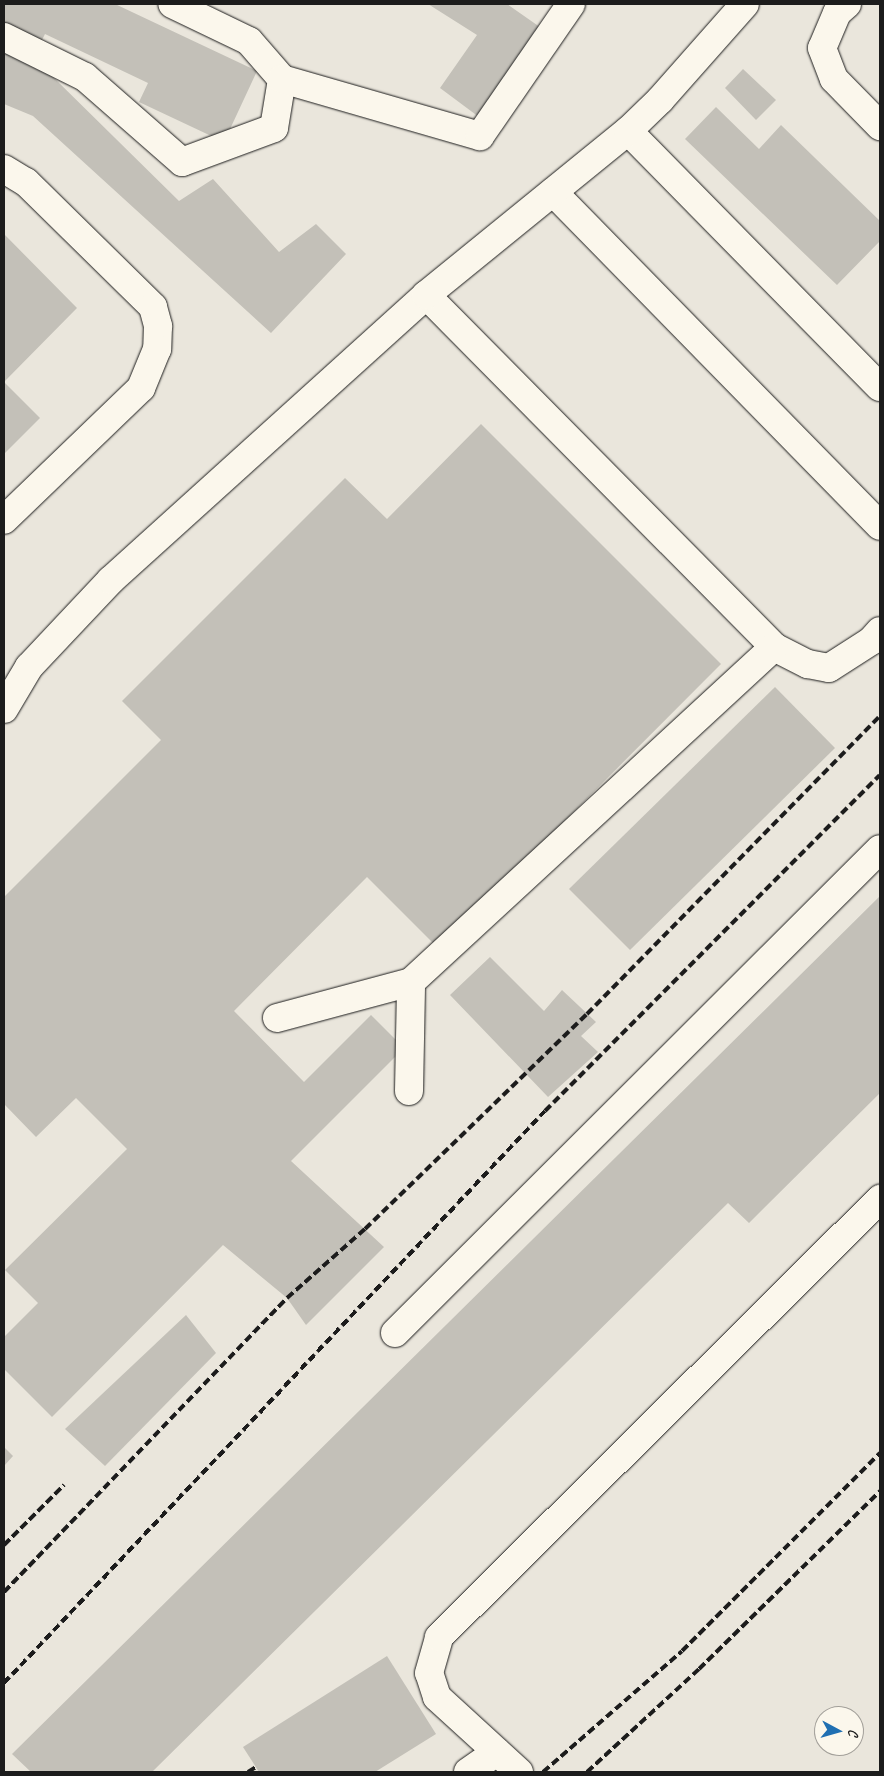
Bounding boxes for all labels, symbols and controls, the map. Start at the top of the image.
north arrow [814,1706,864,1756]
text: С [845,1728,862,1737]

